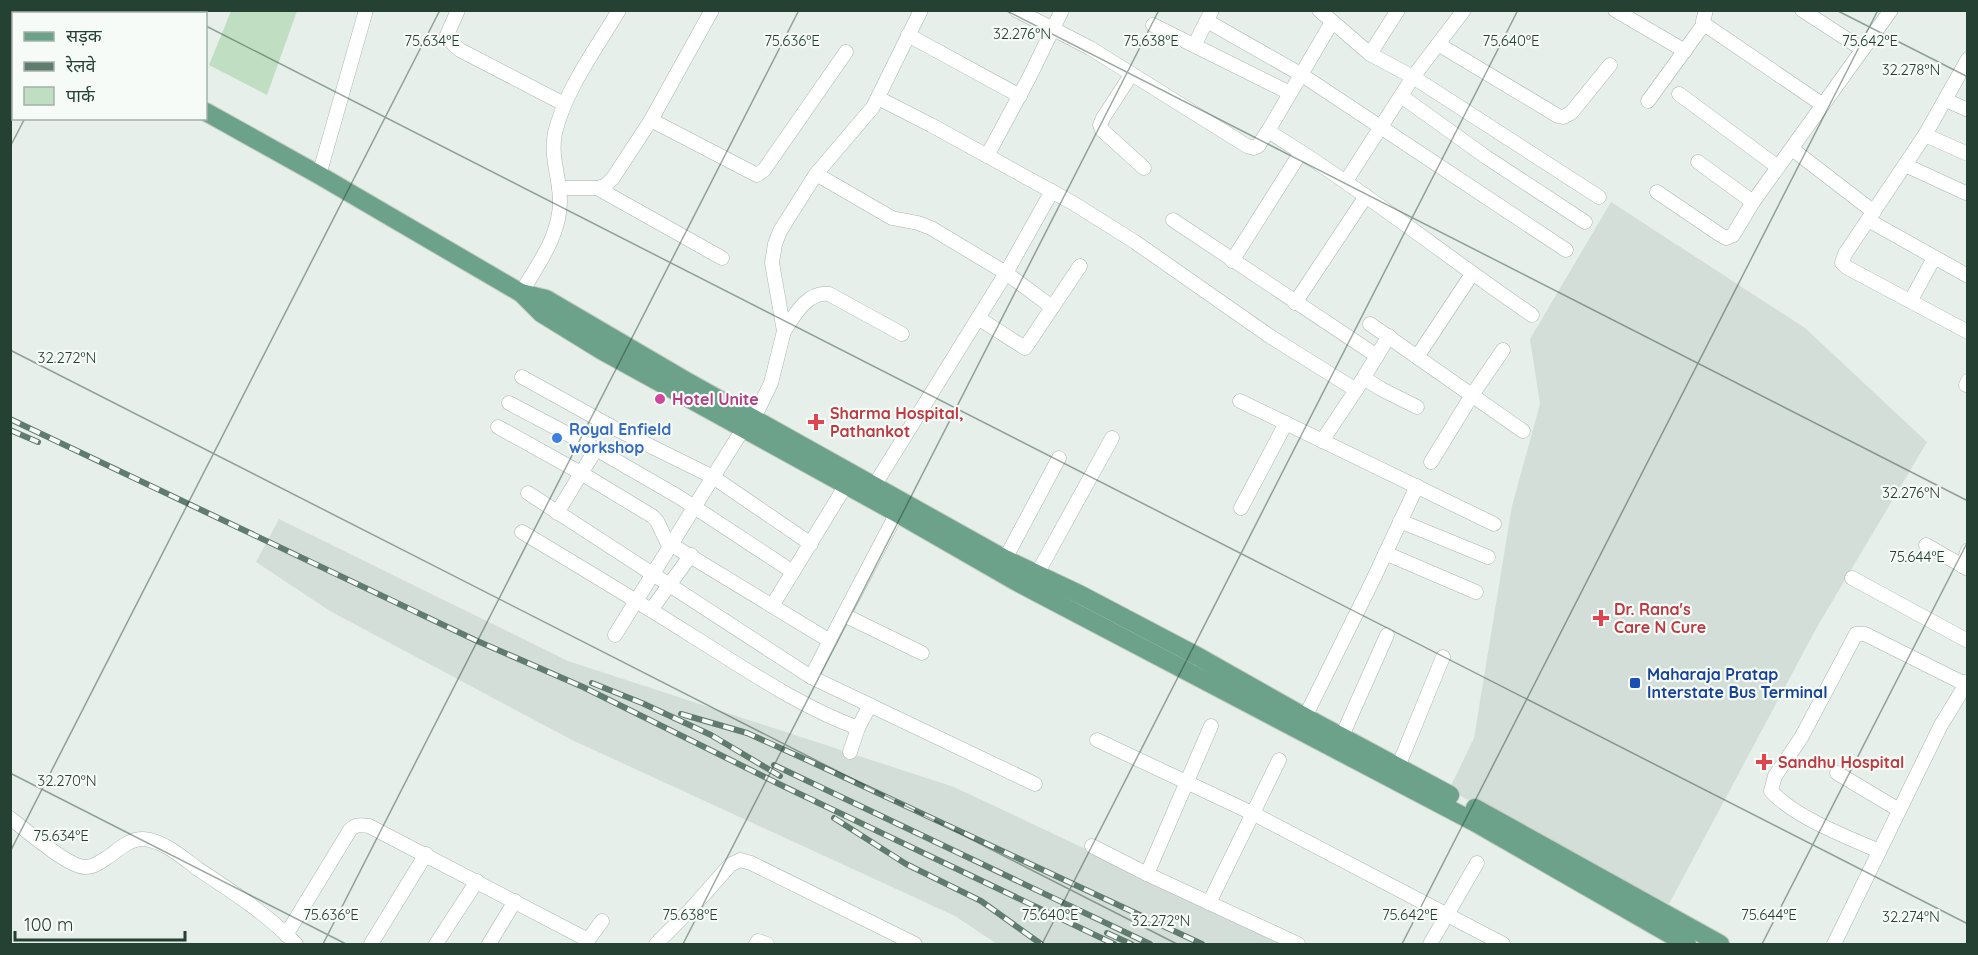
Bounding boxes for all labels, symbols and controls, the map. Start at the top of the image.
legend [12,12,207,120]
text: सड़क [66,24,103,47]
text: 32.276°N [993,24,1051,43]
text: 75.634°E [404,31,460,50]
text: 75.636°E [764,31,820,50]
text: 75.638°E [1123,31,1179,50]
text: 75.640°E [1483,31,1539,50]
text: 75.642°E [1842,31,1898,50]
text: रेलवे [65,54,97,77]
text: 32.278°N [1882,60,1940,79]
text: पार्क [66,84,96,107]
text: 32.272°N [38,348,96,367]
place label: Hotel Unite [672,389,759,409]
marker: Hotel Unite [653,392,667,406]
place label: Sharma Hospital, Pathankot [830,403,964,441]
marker: Sharma Hospital, Pathankot [807,413,825,431]
place label: Royal Enfield workshop [569,419,671,457]
marker: Royal Enfield workshop [550,431,564,445]
text: 32.276°N [1882,483,1940,502]
text: 75.644°E [1889,547,1945,566]
place label: Dr. Rana's Care N Cure [1614,599,1706,637]
marker: Dr. Rana's Care N Cure [1592,609,1610,627]
place label: Maharaja Pratap Interstate Bus Terminal [1647,664,1827,702]
marker: Maharaja Pratap Interstate Bus Terminal [1628,676,1642,690]
place label: Sandhu Hospital [1778,752,1904,772]
marker: Sandhu Hospital [1755,753,1773,771]
text: 32.270°N [37,771,97,790]
text: 75.634°E [33,826,89,845]
scale bar [15,904,184,942]
text: 75.636°E [303,905,359,924]
text: 75.638°E [662,905,718,924]
text: 75.640°E [1022,905,1078,924]
text: 75.642°E [1382,905,1438,924]
text: 75.644°E [1741,905,1797,924]
text: 32.274°N [1882,907,1940,926]
text: 32.272°N [1132,911,1190,930]
text: 100 m [24,913,73,936]

